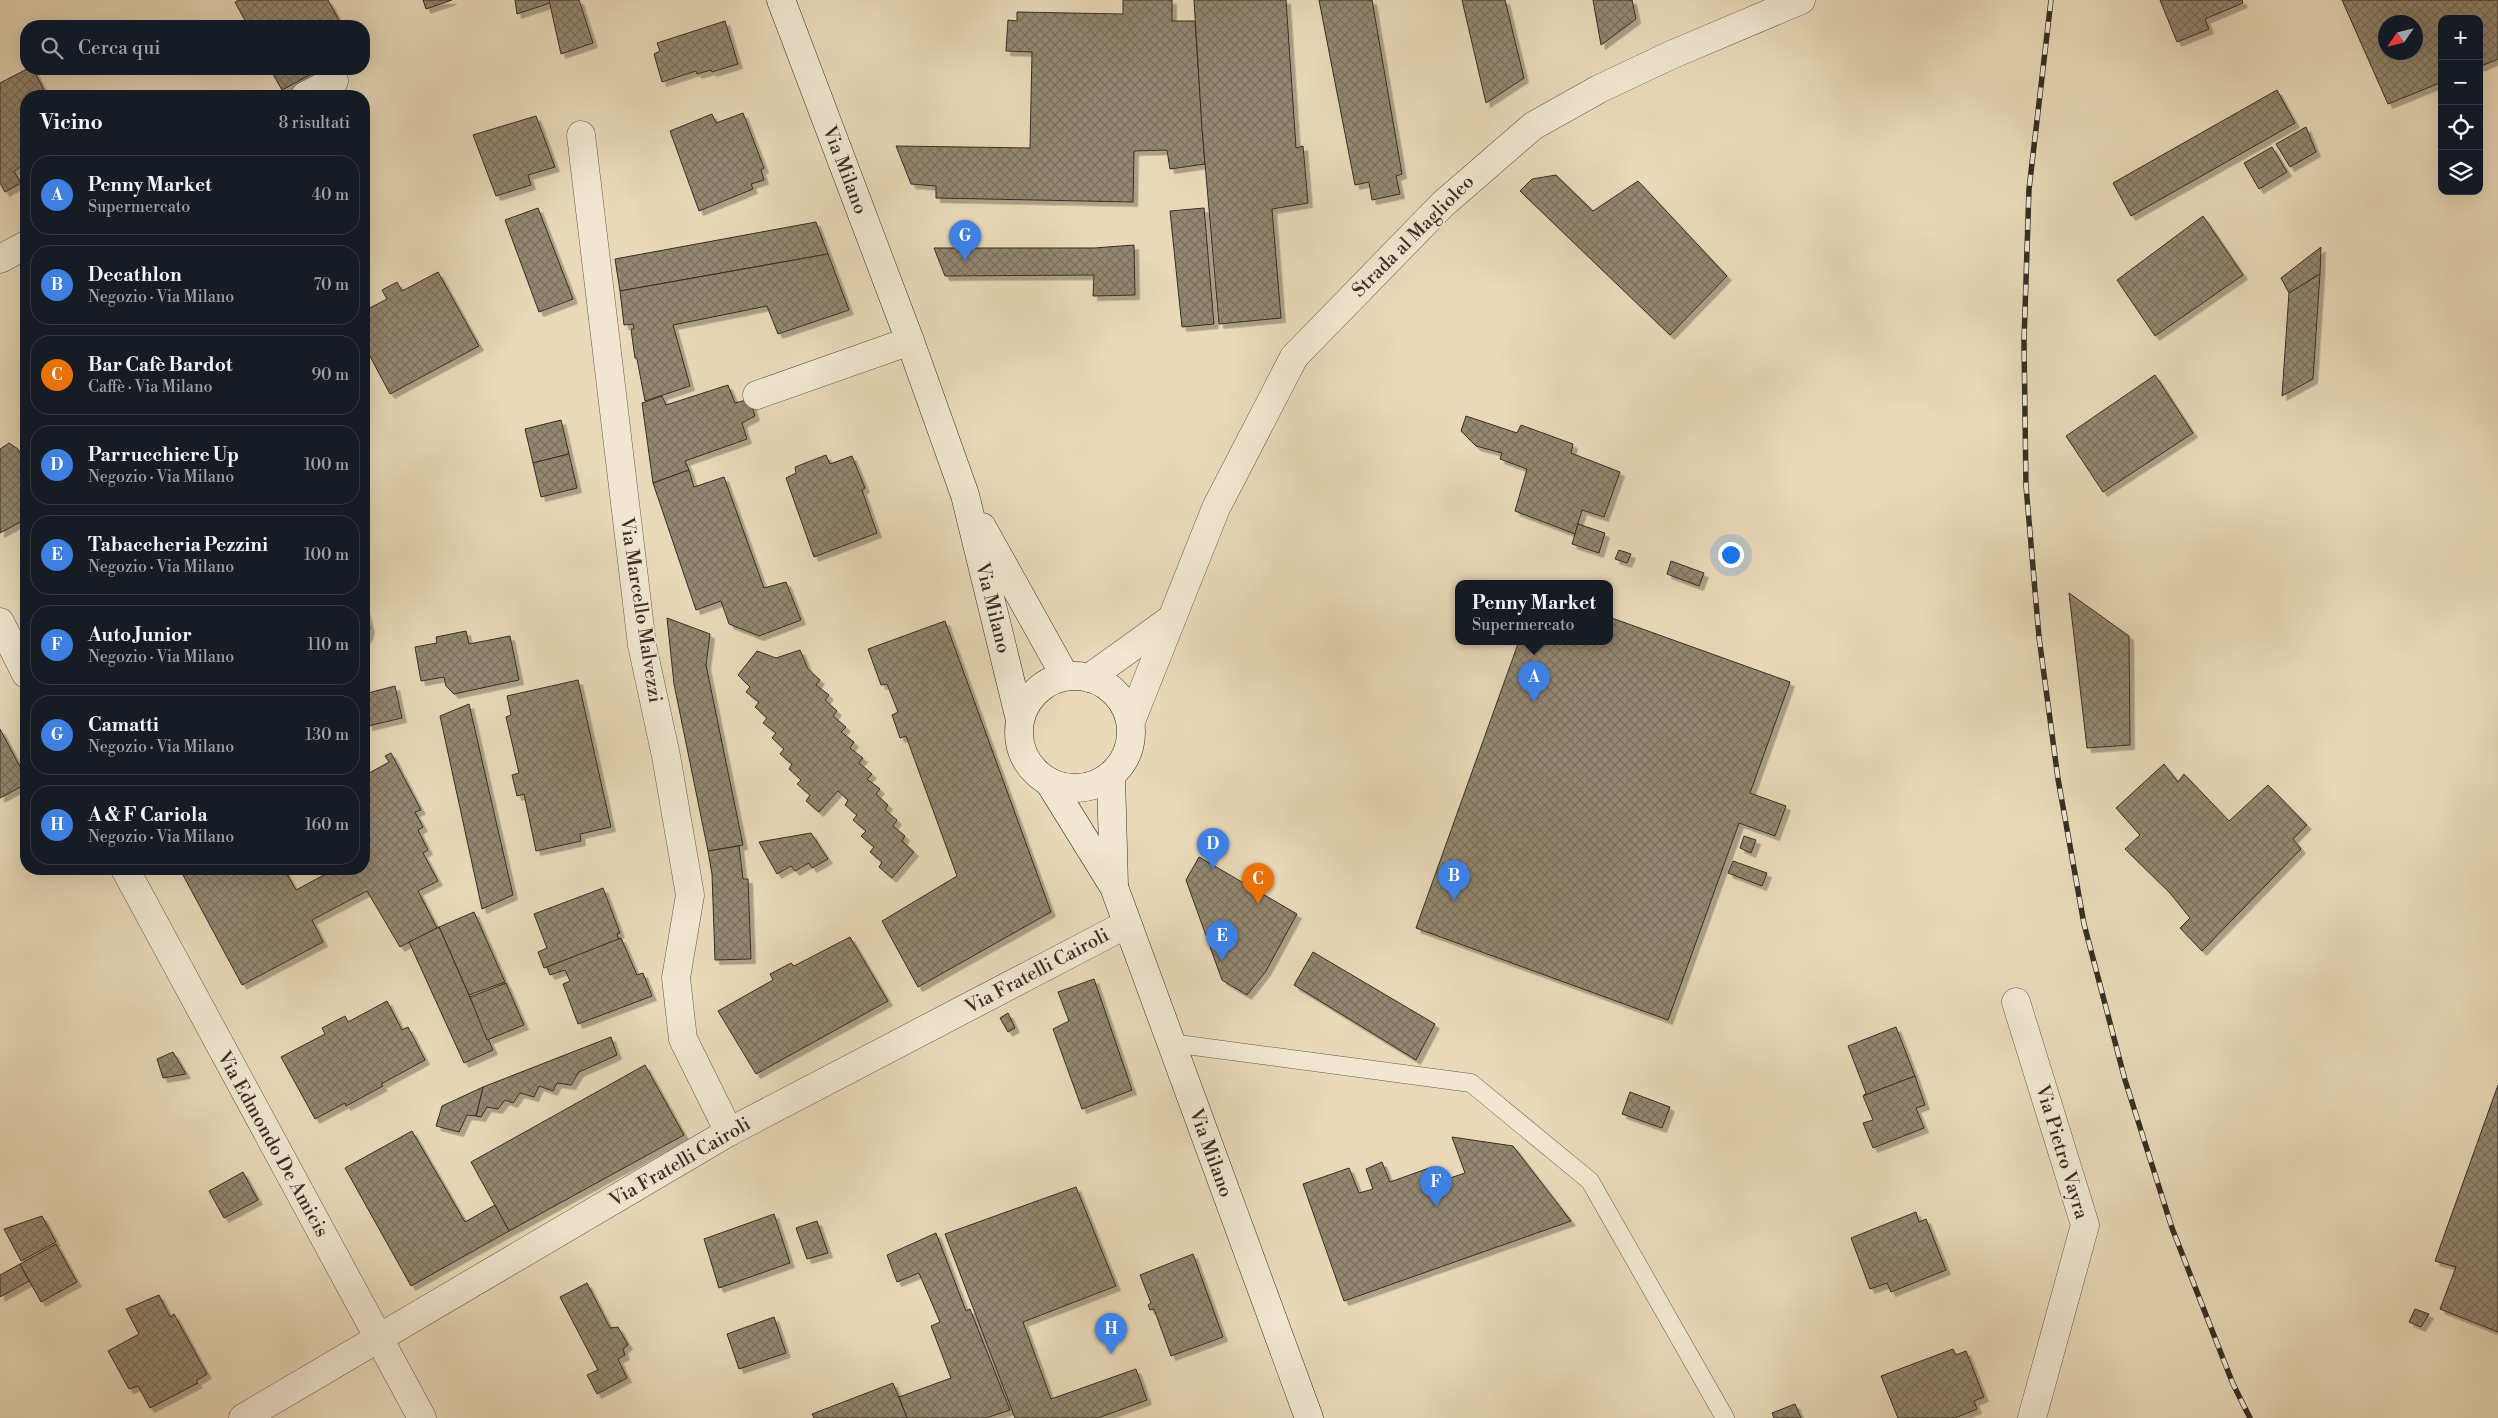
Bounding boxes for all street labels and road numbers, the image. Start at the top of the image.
street label: Via Milano [817,122,873,218]
street label: Strada al Maglioleo [1347,170,1479,302]
street label: Via Marcello Malvezzi [614,515,667,704]
street label: Via Milano [970,559,1016,656]
street label: Via Fratelli Cairoli [960,923,1113,1019]
street label: Via Edmondo De Amicis [211,1046,334,1241]
street label: Via Pietro Vayra [2030,1081,2094,1222]
street label: Via Milano [1184,1104,1238,1201]
street label: Via Fratelli Cairoli [604,1112,755,1213]

